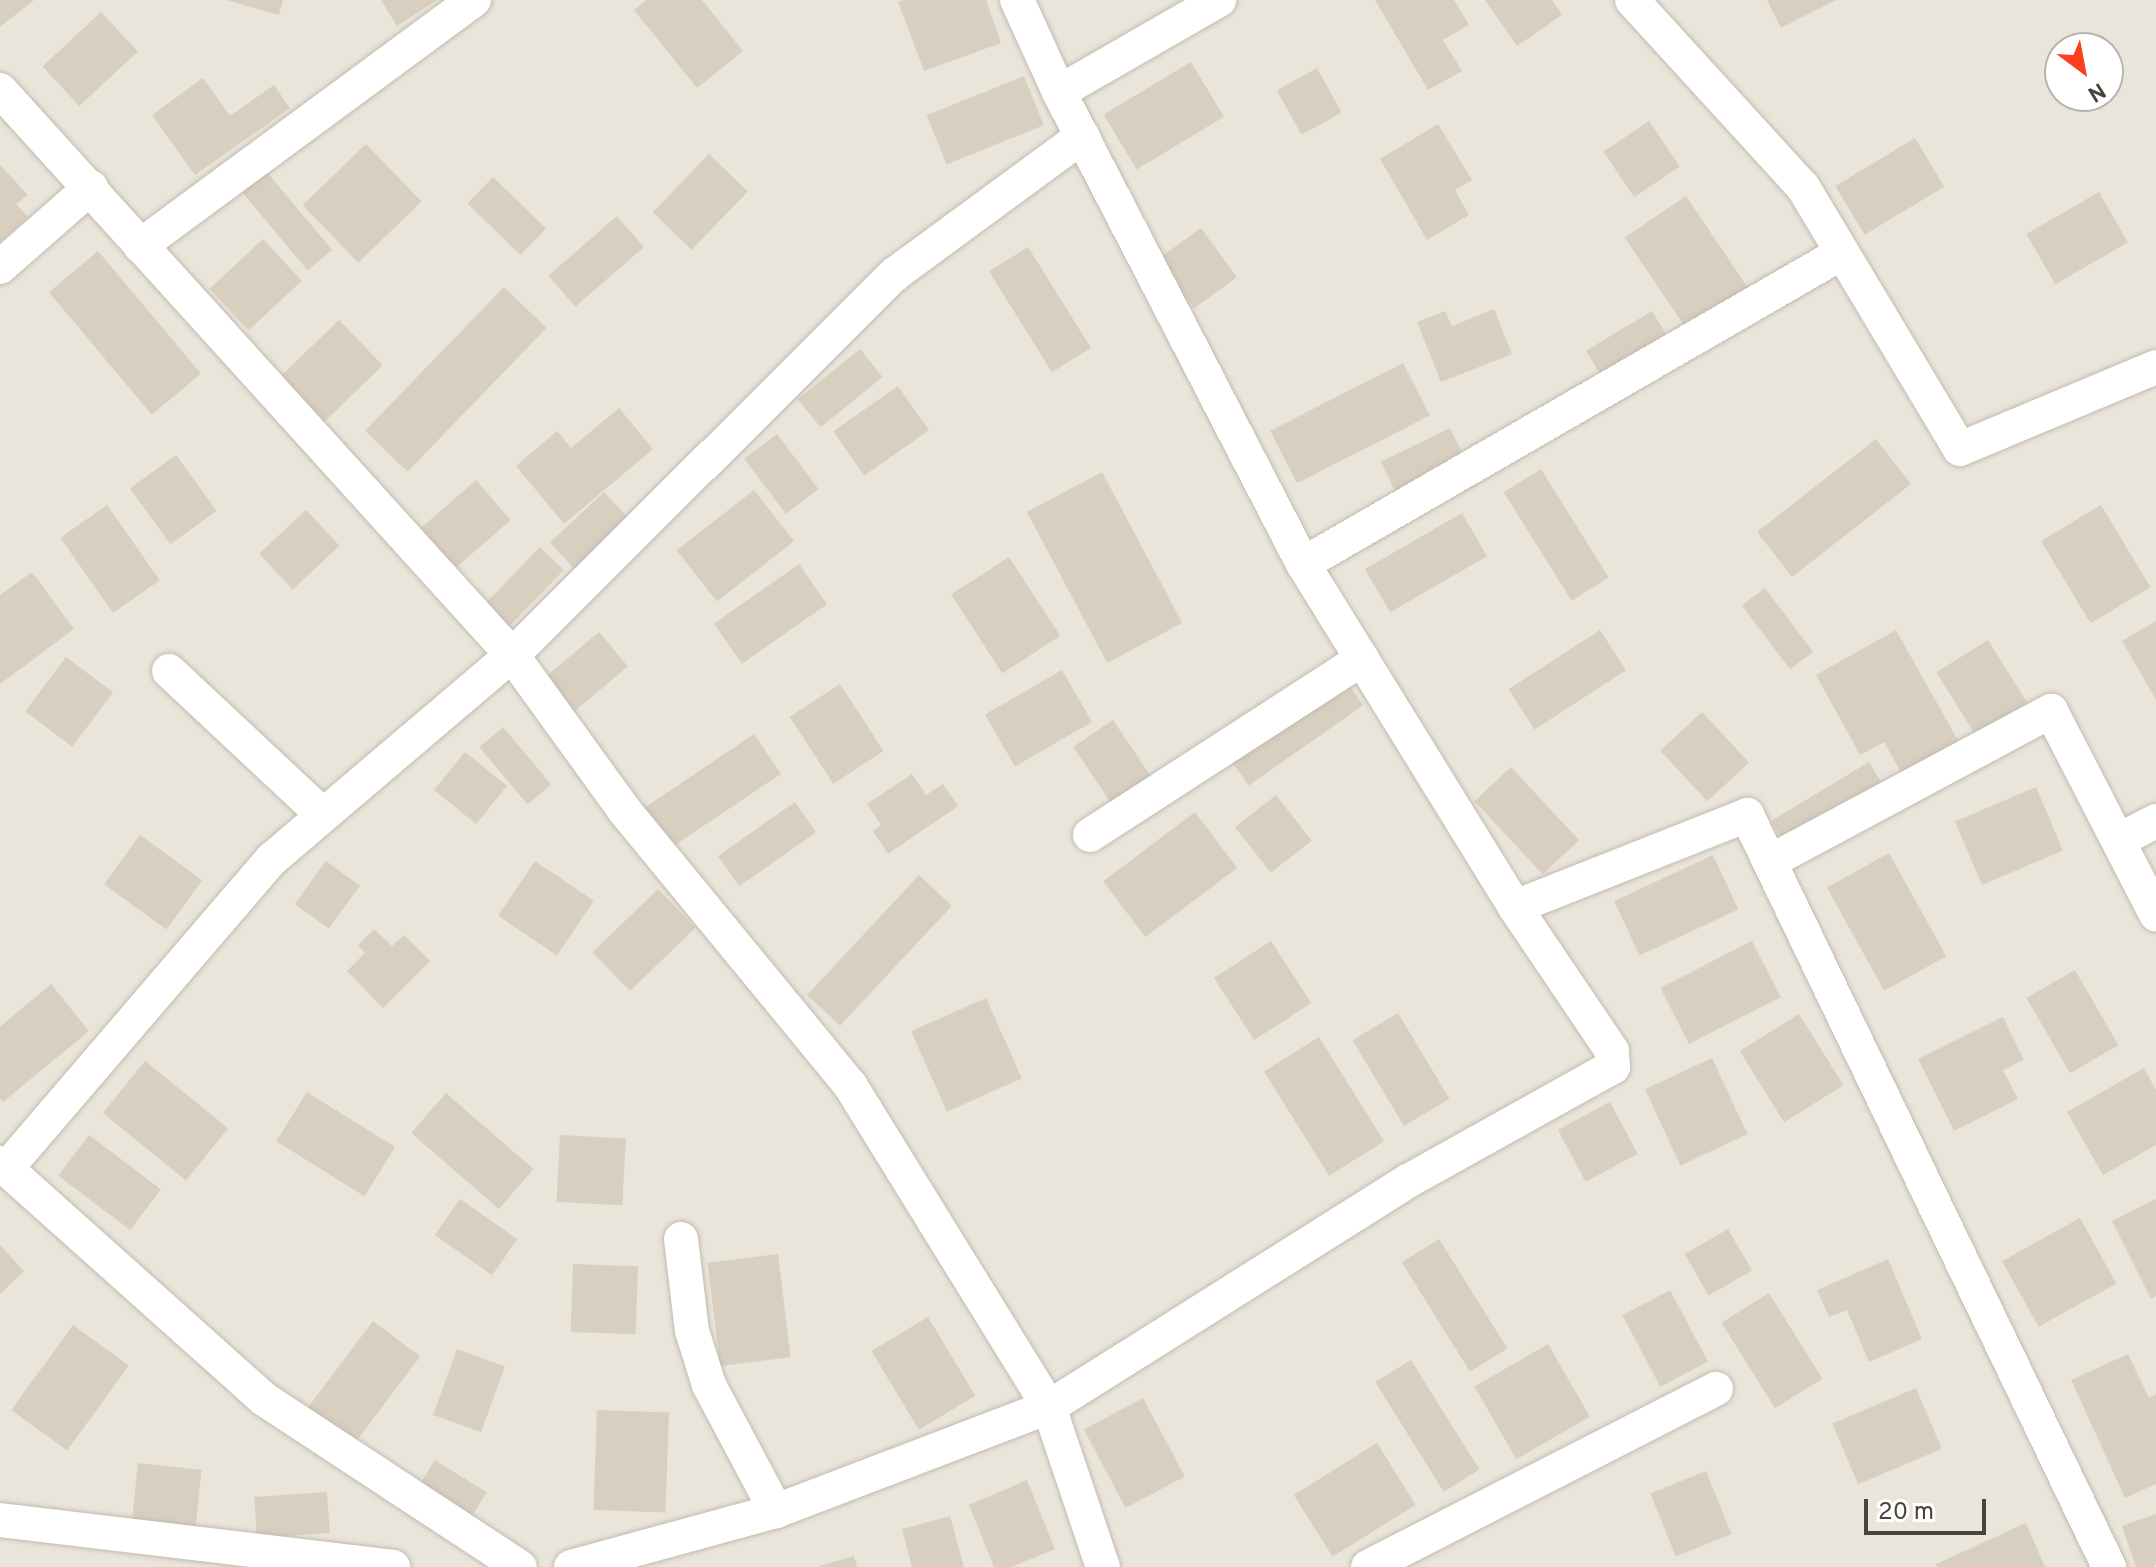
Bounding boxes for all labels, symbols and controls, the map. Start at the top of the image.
north arrow [2044,32,2124,112]
text: N [2082,75,2110,107]
scale bar [1868,1483,1990,1533]
text: 20 m [1878,1498,1934,1528]

